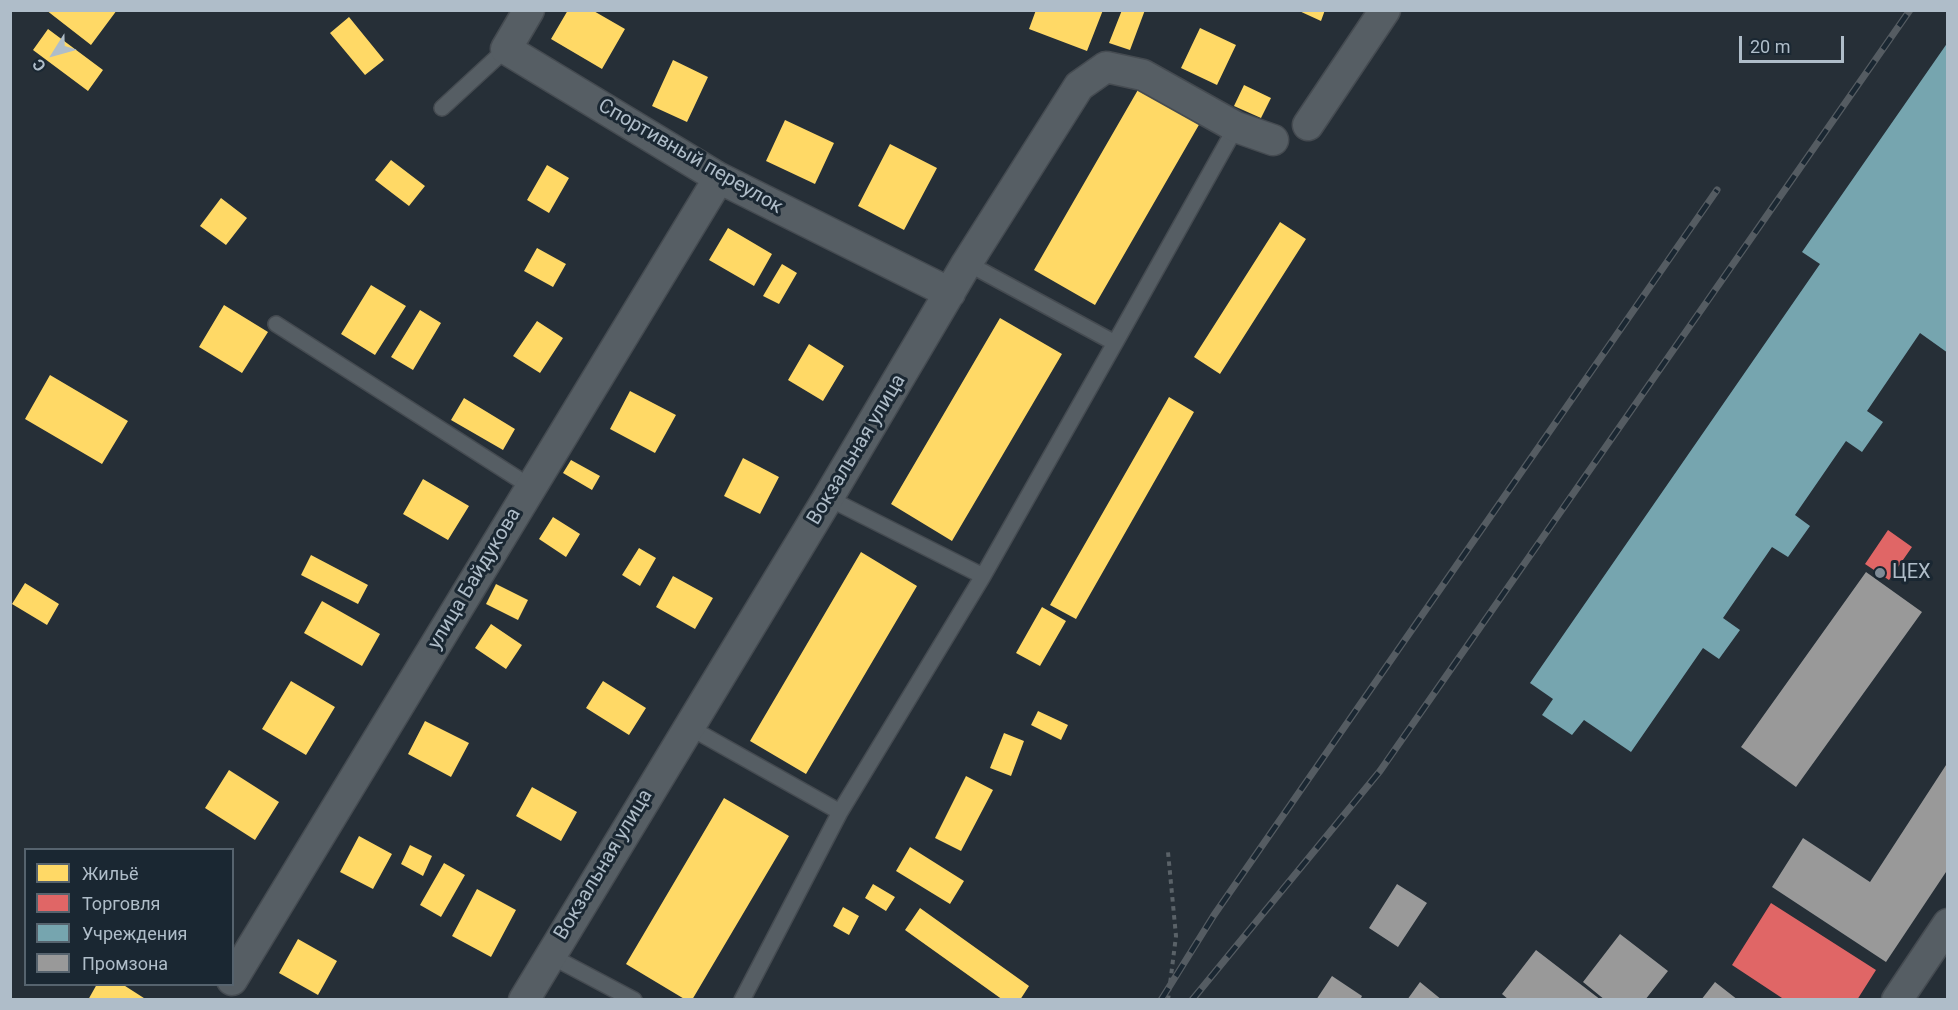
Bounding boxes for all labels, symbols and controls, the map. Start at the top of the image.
north arrow [24,24,84,84]
scale bar [1742,24,1847,62]
text: 20 m [1750,36,1790,57]
text: С [28,55,50,75]
street label: Спортивный переулок [593,94,787,220]
street label: Вокзальная улица [803,370,911,530]
street label: улица Байдукова [423,504,527,654]
place label: ЦЕХ [1892,561,1931,585]
marker: ЦЕХ [1873,566,1887,580]
street label: Вокзальная улица [550,785,658,945]
legend [24,848,234,986]
text: Жильё [82,863,138,884]
text: Торговля [82,893,160,914]
text: Учреждения [82,923,187,944]
text: Промзона [82,953,168,974]

